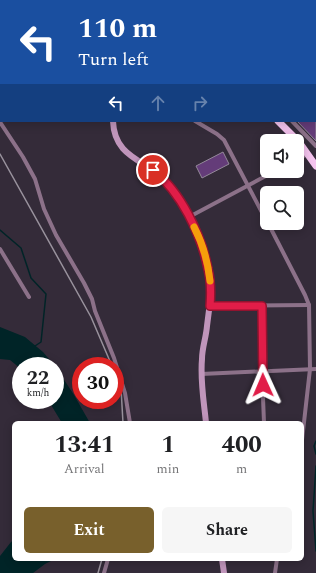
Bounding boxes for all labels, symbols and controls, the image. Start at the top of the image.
text: 110 m [78,7,157,50]
icon: left [12,16,64,68]
text: Turn left [78,46,149,73]
icon: left [105,92,127,114]
icon: ahead [147,92,169,114]
icon: right [189,92,211,114]
map controls [260,134,304,230]
button: sound [260,134,304,178]
pin [136,153,170,187]
icon: arrive [142,159,164,181]
button: search [260,186,304,230]
speed limit sign: 30 [72,357,124,409]
text: 22 [27,363,49,393]
position arrow [242,364,284,406]
text: km/h [27,385,49,401]
text: 13:41 [54,427,114,463]
text: 1 [161,427,175,463]
text: 400 [221,427,262,463]
text: Arrival [64,459,105,479]
text: min [157,459,179,479]
text: m [236,459,247,479]
button: Exit [24,507,154,553]
button: Share [162,507,292,553]

